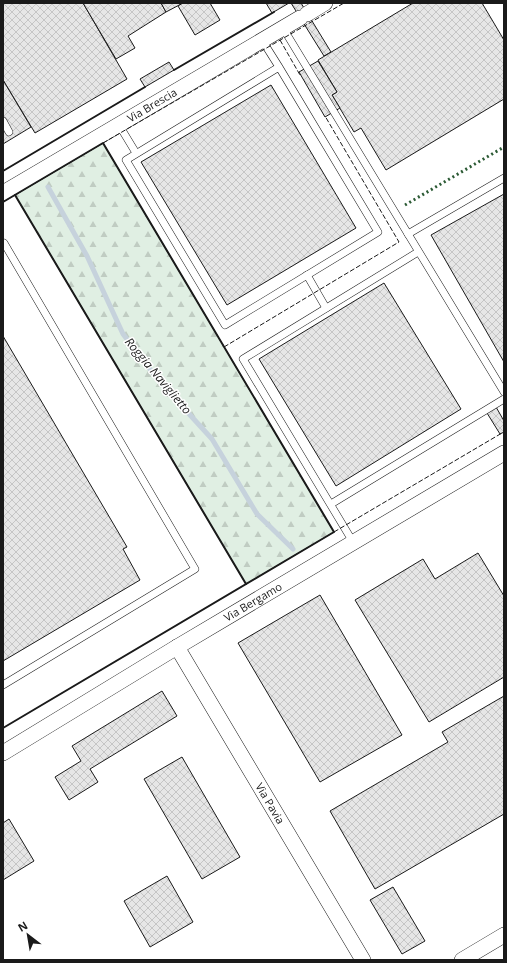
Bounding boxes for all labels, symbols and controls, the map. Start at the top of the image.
street label: Via Brescia [124,84,180,125]
water label: Roggia Naviglietto [121,334,196,418]
street label: Via Bergamo [221,578,285,625]
street label: Via Pavia [252,780,288,827]
north arrow [8,915,48,955]
text: N [15,917,30,935]

